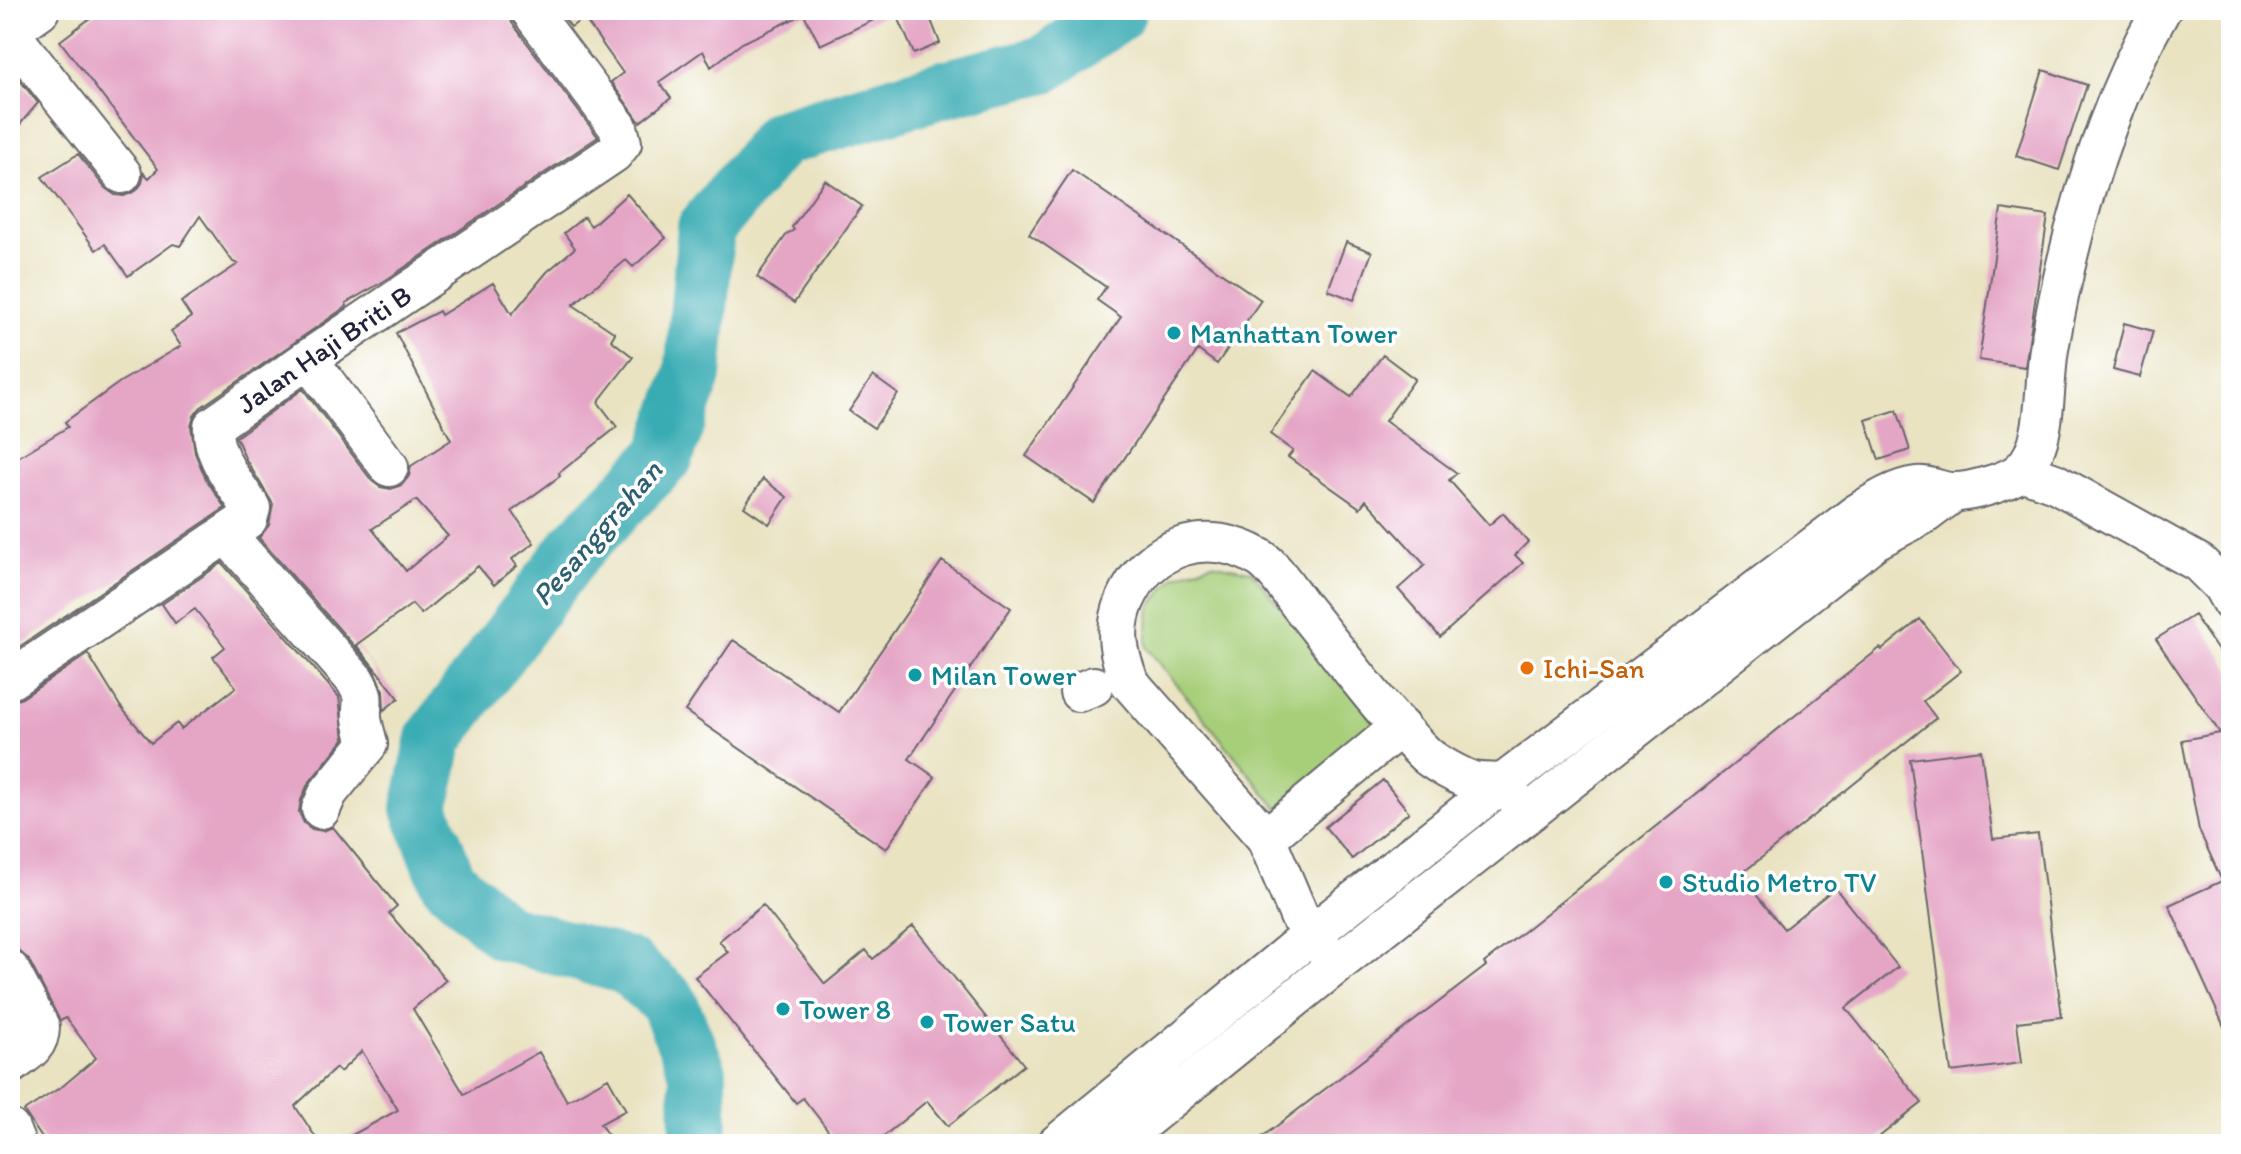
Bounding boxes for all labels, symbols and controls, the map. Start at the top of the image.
street label: Jalan Haji Briti B [231,277,418,421]
place label: Manhattan Tower [1190,316,1398,350]
marker: Manhattan Tower [1165,324,1183,342]
water label: Pesanggrahan [523,452,670,613]
place label: Ichi-San [1543,651,1645,685]
place label: Milan Tower [931,658,1077,692]
marker: Ichi-San [1518,659,1536,677]
marker: Milan Tower [906,666,924,684]
place label: Studio Metro TV [1682,865,1877,899]
marker: Studio Metro TV [1657,873,1675,891]
place label: Tower 8 [799,992,891,1026]
marker: Tower 8 [774,1000,792,1018]
place label: Tower Satu [943,1005,1076,1039]
marker: Tower Satu [918,1013,936,1031]

